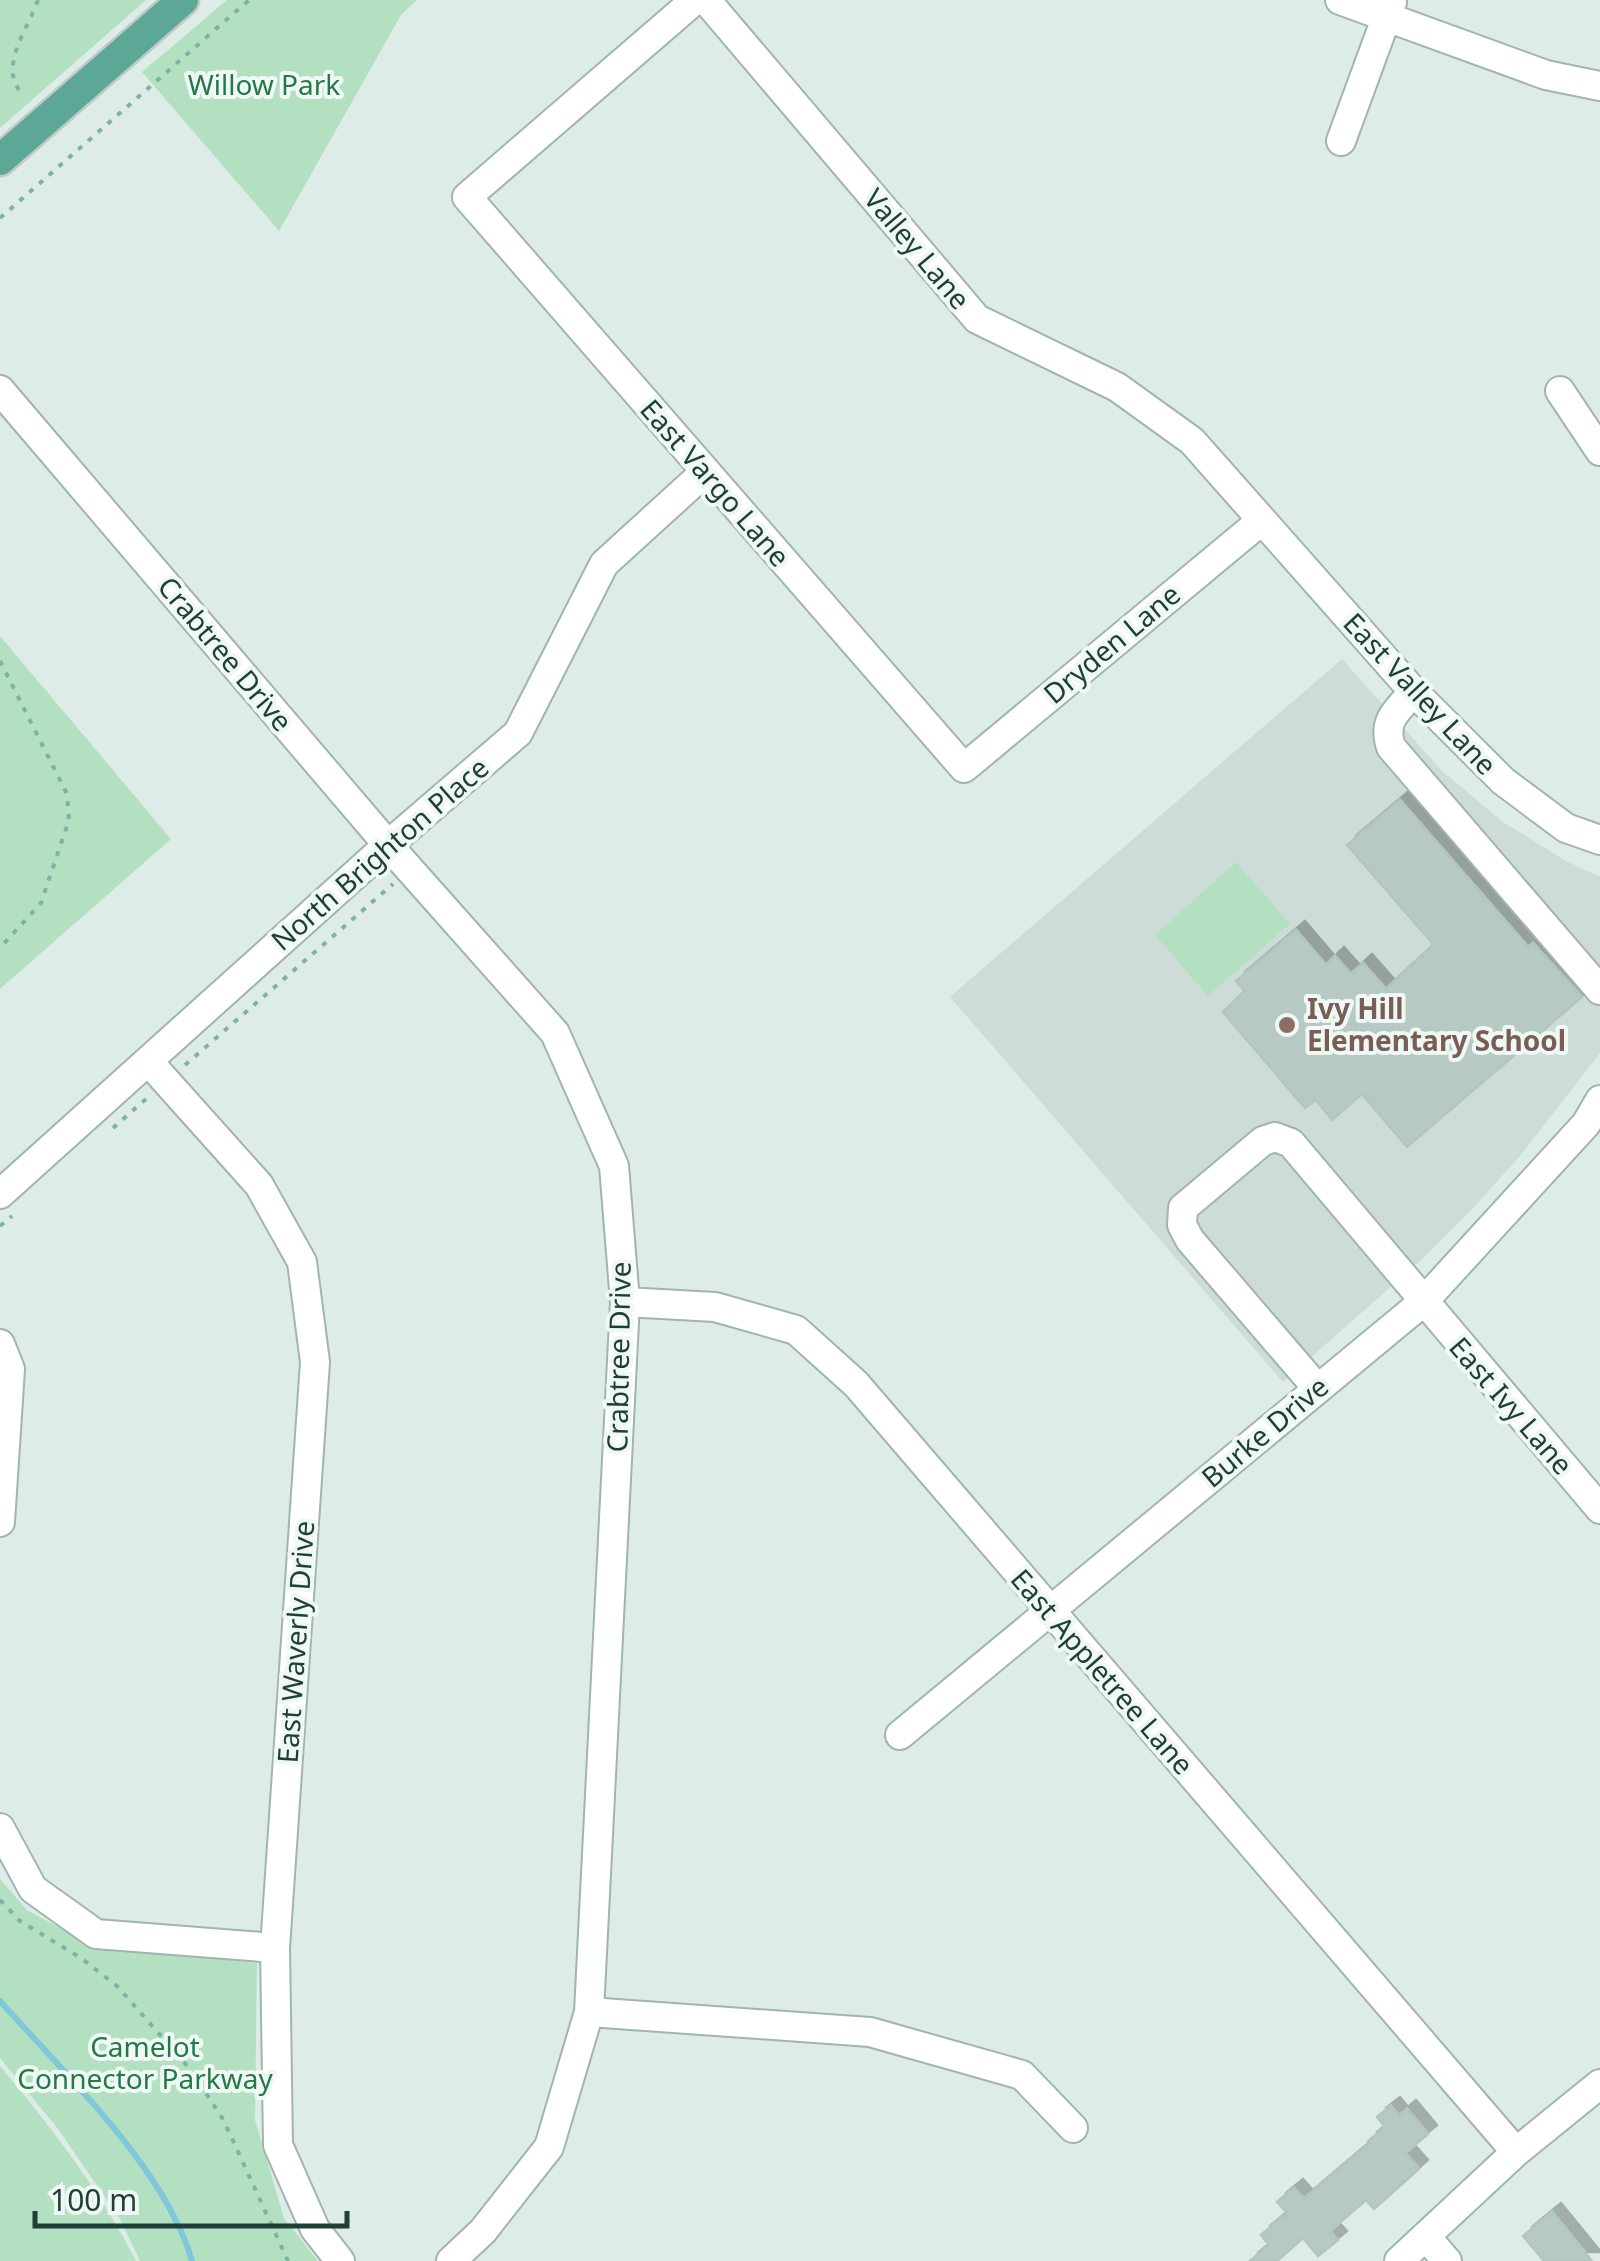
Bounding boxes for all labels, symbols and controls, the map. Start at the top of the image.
park label: Willow Park [188,65,340,103]
street label: Valley Lane [856,180,979,317]
street label: East Vargo Lane [632,391,799,574]
street label: Crabtree Drive [150,568,302,739]
street label: Dryden Lane [1035,575,1188,712]
street label: East Valley Lane [1336,604,1506,783]
street label: North Brighton Place [262,748,496,958]
place label: Ivy Hill Elementary School [1307,989,1566,1059]
marker: Ivy Hill Elementary School [1276,1014,1298,1036]
street label: Crabtree Drive [597,1261,639,1453]
street label: East Ivy Lane [1441,1328,1582,1482]
street label: Burke Drive [1193,1367,1336,1495]
street label: East Waverly Drive [268,1519,322,1764]
street label: East Appletree Lane [1003,1560,1203,1782]
park label: Camelot Connector Parkway [17,2027,273,2097]
scale bar [35,2166,348,2228]
text: 100 m [50,2179,137,2220]

